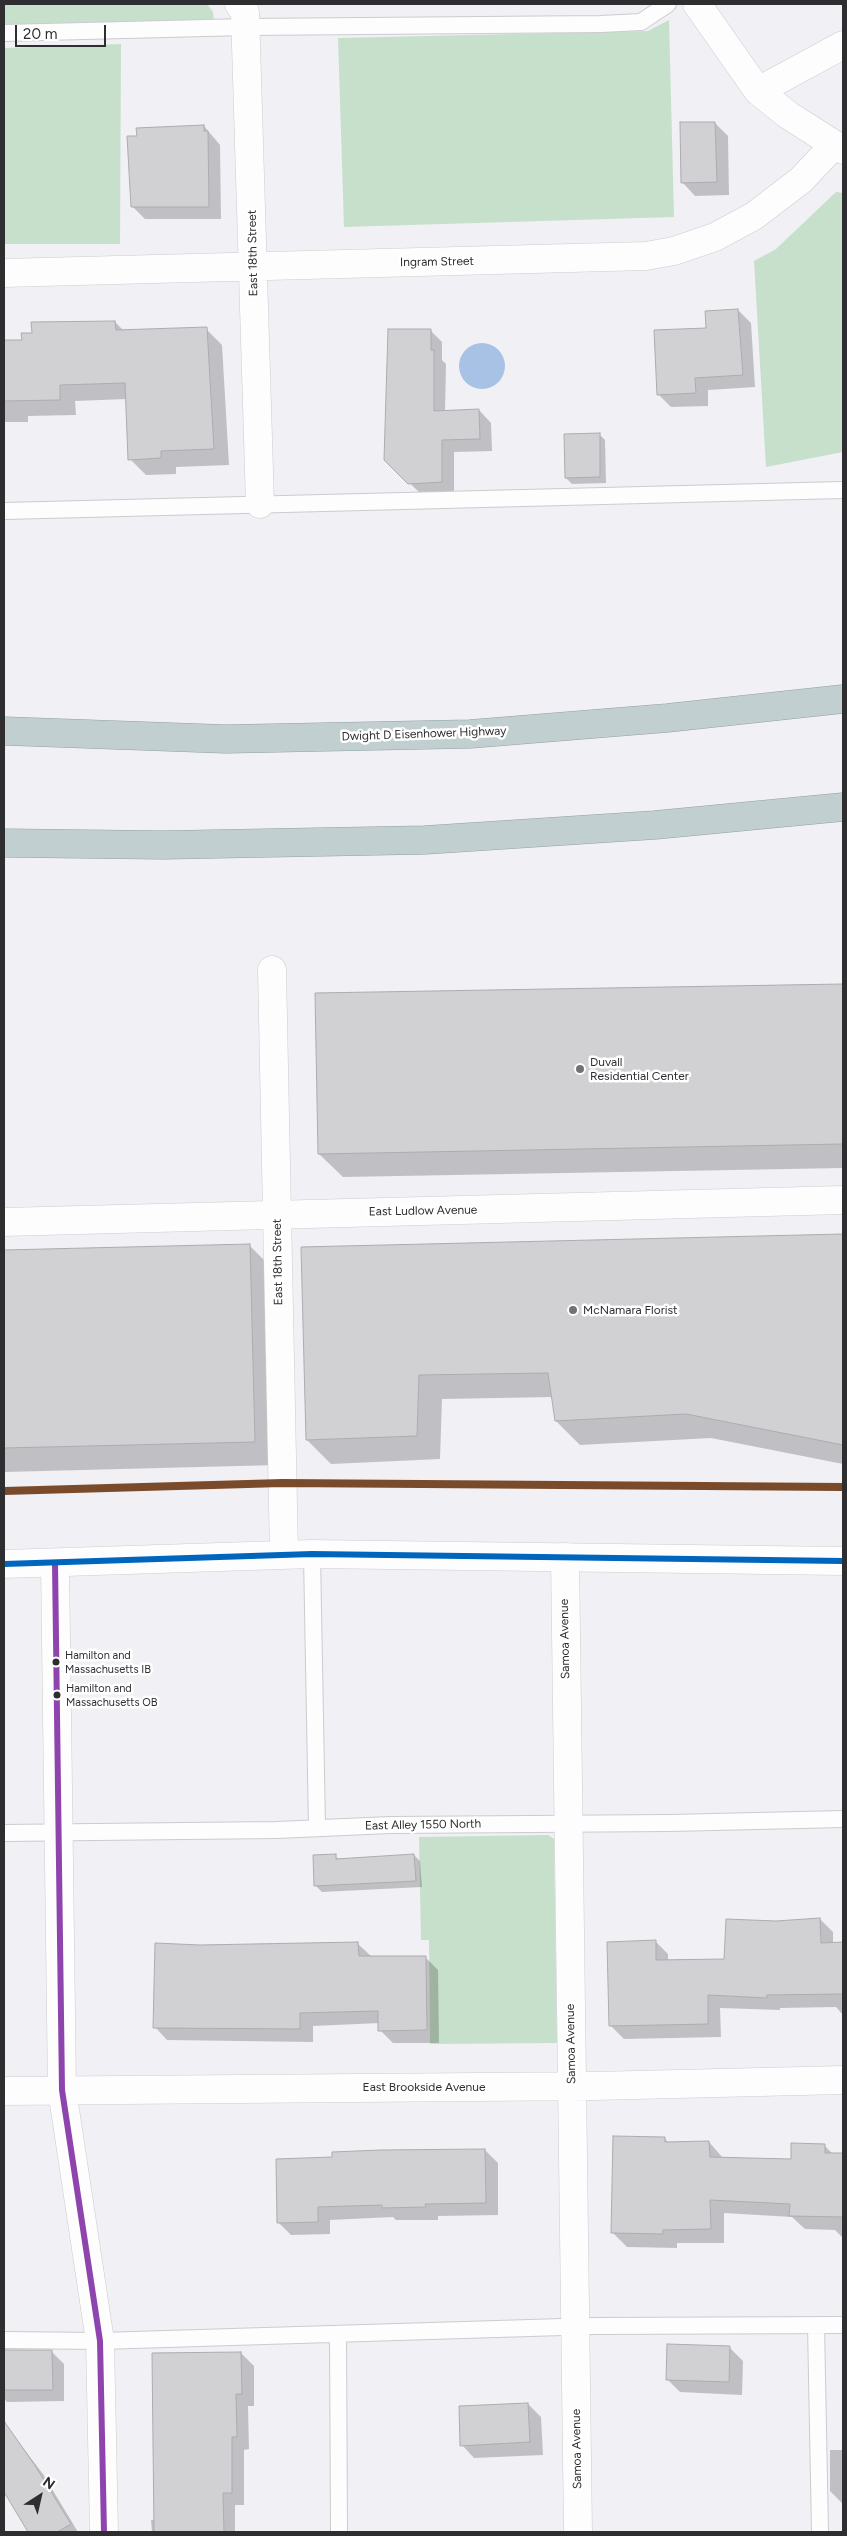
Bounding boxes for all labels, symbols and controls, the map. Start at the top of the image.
scale bar [18,15,109,47]
text: 20 m [23,25,57,43]
street label: East 18th Street [245,210,261,296]
street label: Ingram Street [400,254,474,270]
street label: Dwight D Eisenhower Highway [341,724,507,744]
place label: Duvall Residential Center [590,1055,689,1083]
marker: Duvall Residential Center [574,1063,586,1075]
street label: East Ludlow Avenue [369,1203,477,1219]
street label: East 18th Street [270,1219,286,1305]
place label: McNamara Florist [583,1303,678,1317]
marker: McNamara Florist [567,1304,579,1316]
street label: Samoa Avenue [557,1599,573,1679]
place label: Hamilton and Massachusetts IB [65,1649,151,1675]
marker: Hamilton and Massachusetts IB [51,1657,61,1667]
place label: Hamilton and Massachusetts OB [66,1682,158,1708]
marker: Hamilton and Massachusetts OB [52,1690,62,1700]
street label: East Alley 1550 North [365,1817,481,1833]
street label: Samoa Avenue [563,2004,579,2084]
street label: East Brookside Avenue [363,2080,485,2094]
street label: Samoa Avenue [569,2409,585,2489]
north arrow [15,2471,65,2521]
text: N [40,2473,58,2493]

